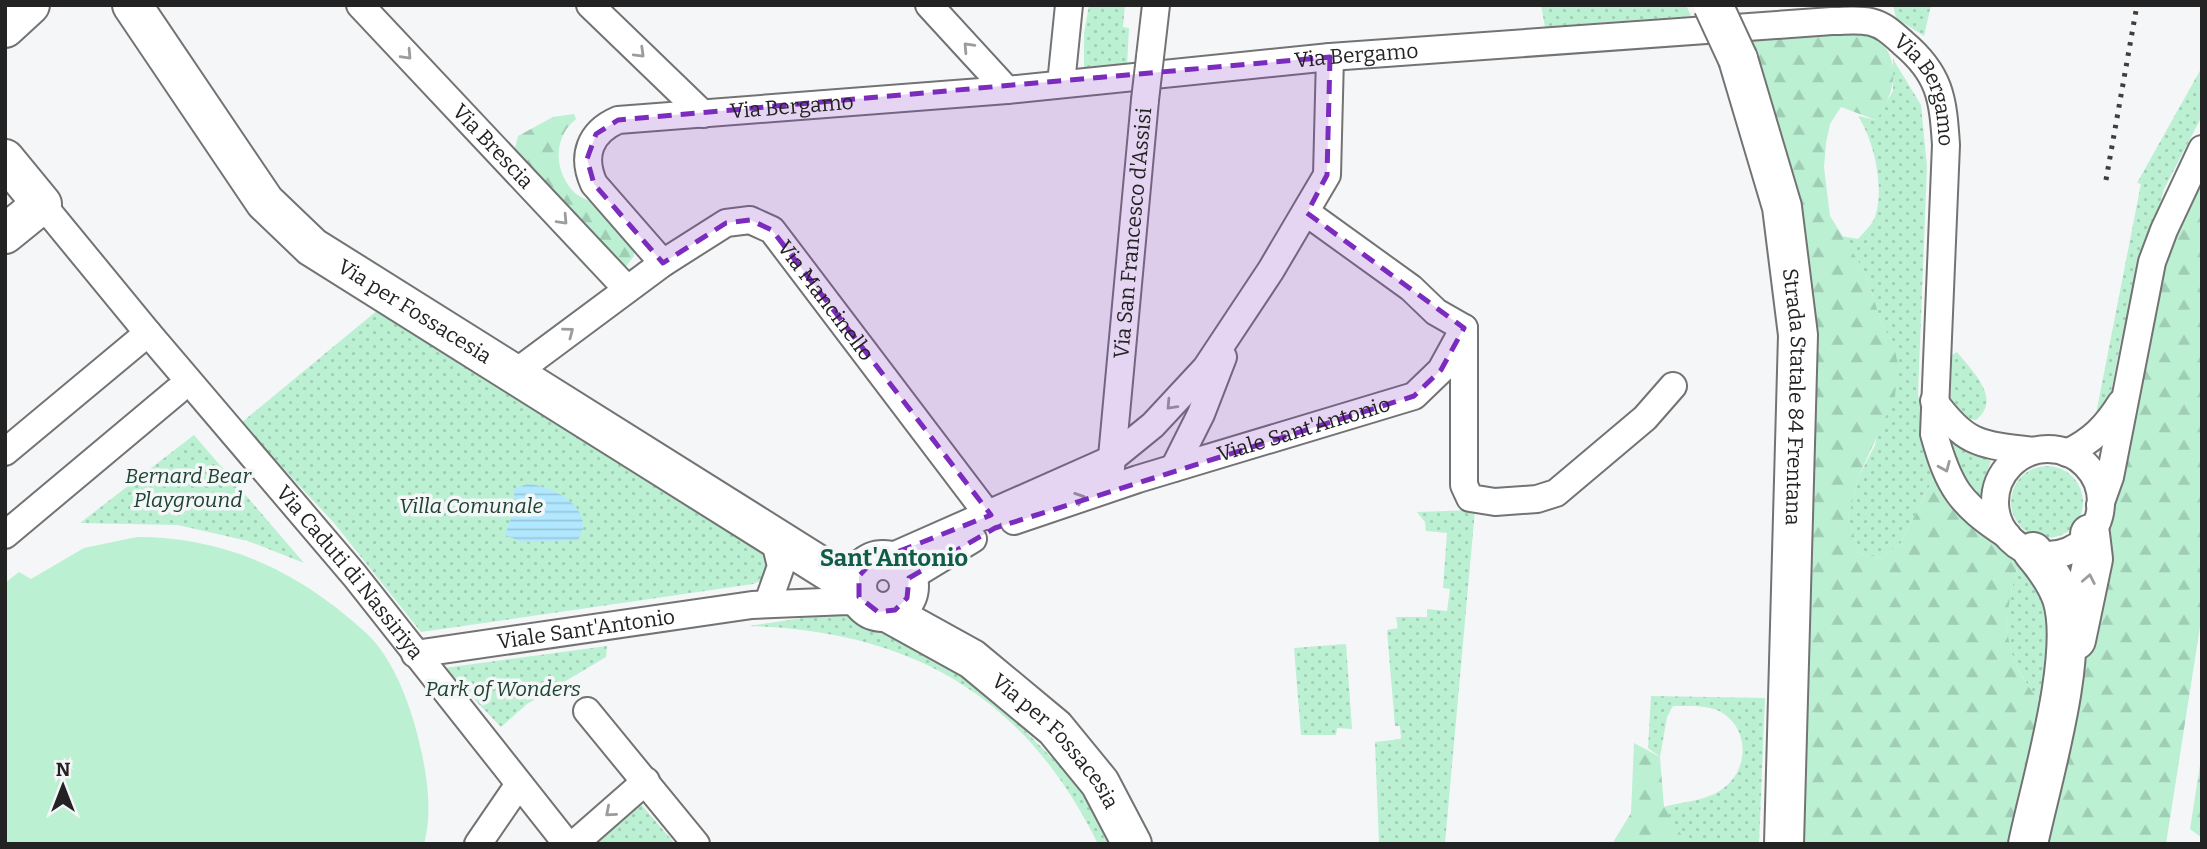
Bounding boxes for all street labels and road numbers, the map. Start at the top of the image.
street label: Via Bergamo [1889,28,1959,147]
street label: Via Bergamo [1293,38,1419,74]
street label: Via Bergamo [729,89,855,124]
street label: Via Brescia [447,99,539,195]
street label: Via San Francesco d'Assisi [1108,106,1157,360]
street label: Via Mancinello [772,235,880,366]
street label: Via per Fossacesia [333,253,497,370]
street label: Strada Statale 84 Frentana [1777,267,1811,526]
street label: Viale Sant'Antonio [1214,391,1393,467]
street label: Via Caduti di Nassiriya [271,480,429,665]
street label: Viale Sant'Antonio [496,603,677,655]
street label: Via per Fossacesia [986,668,1124,814]

